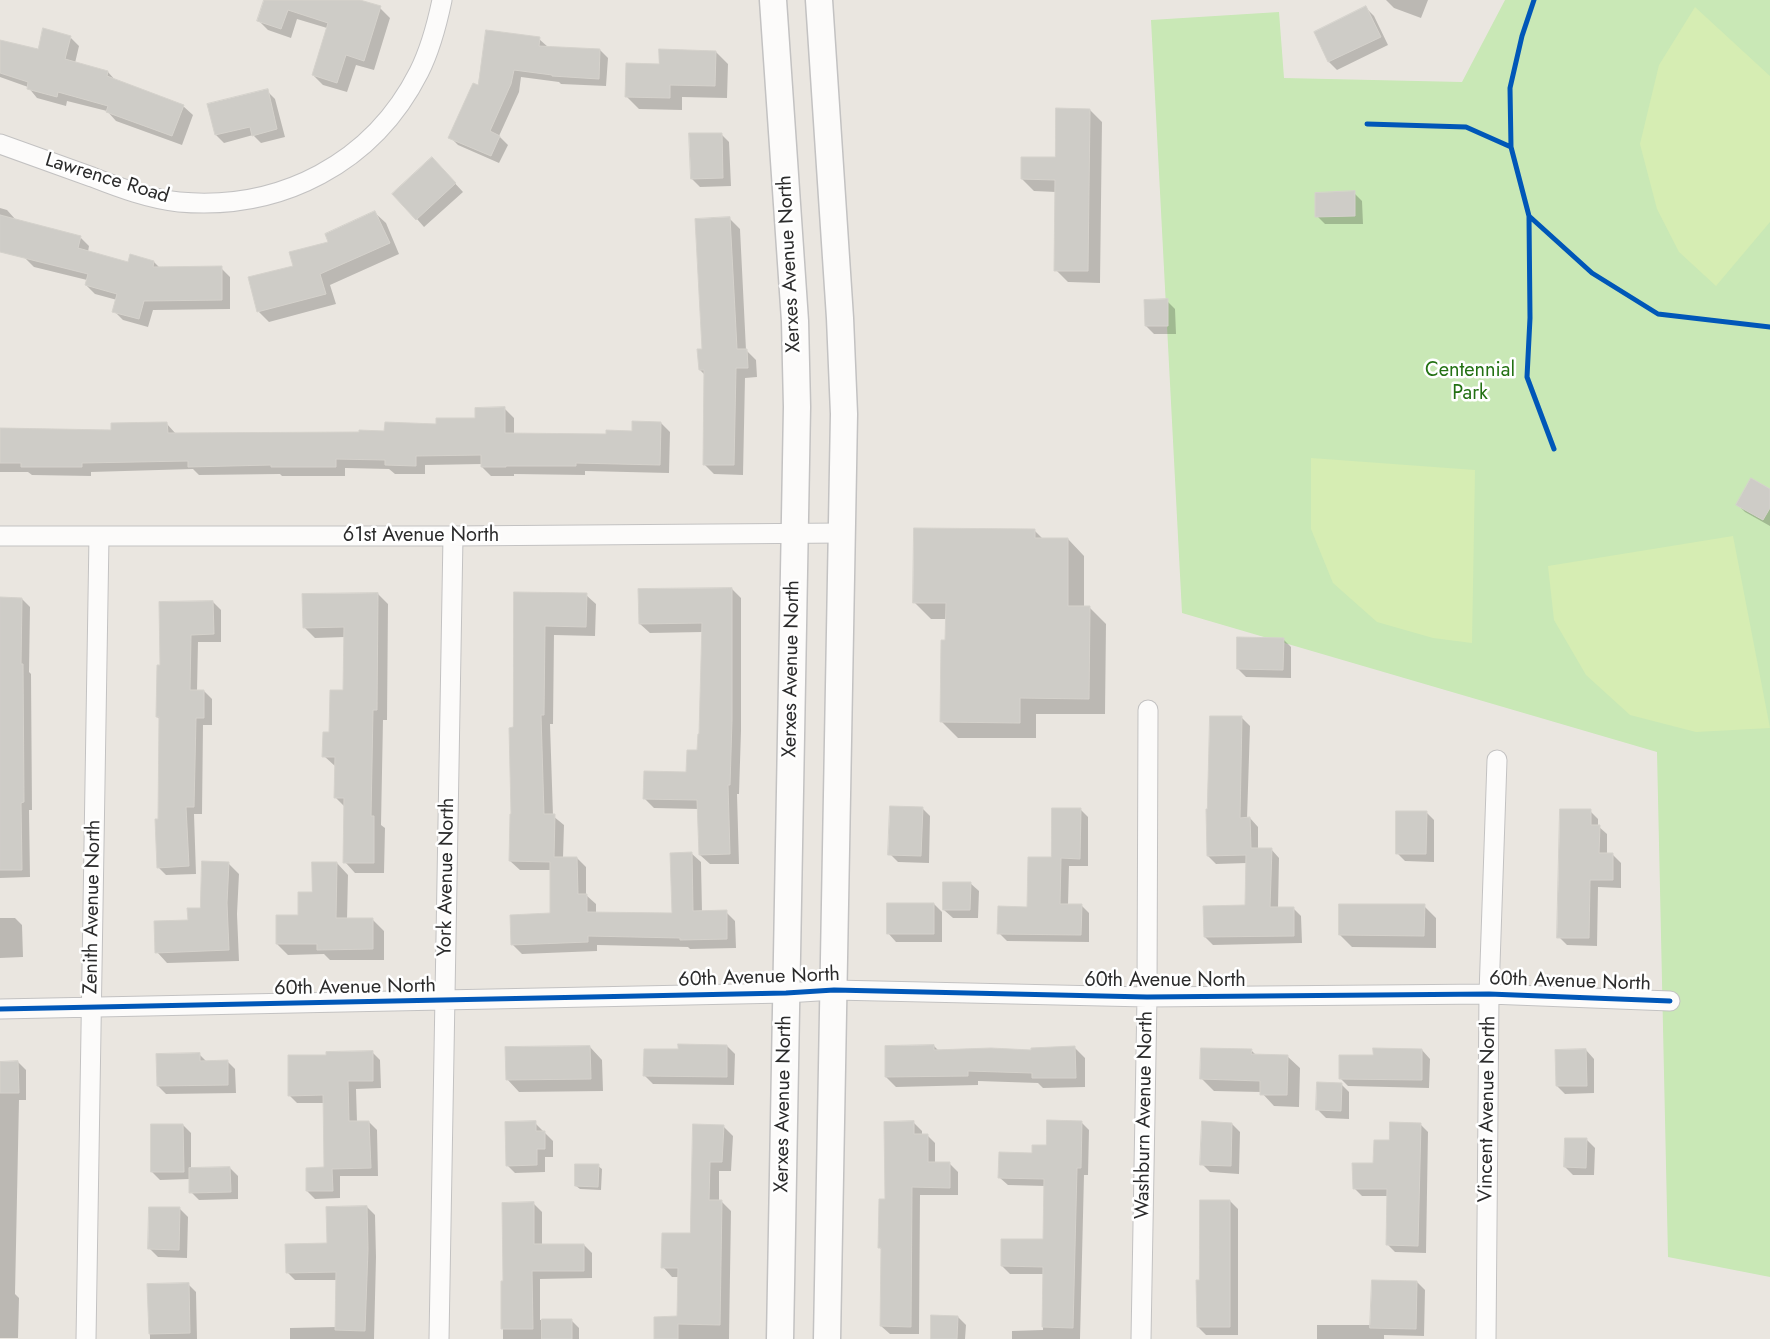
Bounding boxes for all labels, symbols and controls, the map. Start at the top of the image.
street label: Lawrence Road [42,149,172,209]
street label: Xerxes Avenue North [773,175,807,353]
park label: Centennial Park [1425,359,1515,406]
street label: 61st Avenue North [343,524,499,548]
street label: Xerxes Avenue North [778,580,806,758]
street label: York Avenue North [434,797,460,957]
street label: Zenith Avenue North [79,820,107,994]
street label: 60th Avenue North [678,963,840,993]
street label: 60th Avenue North [1489,967,1651,997]
street label: 60th Avenue North [1084,969,1246,993]
street label: 60th Avenue North [274,975,436,1001]
street label: Washburn Avenue North [1131,1011,1159,1219]
street label: Xerxes Avenue North [770,1015,798,1193]
street label: Vincent Avenue North [1474,1015,1502,1203]

